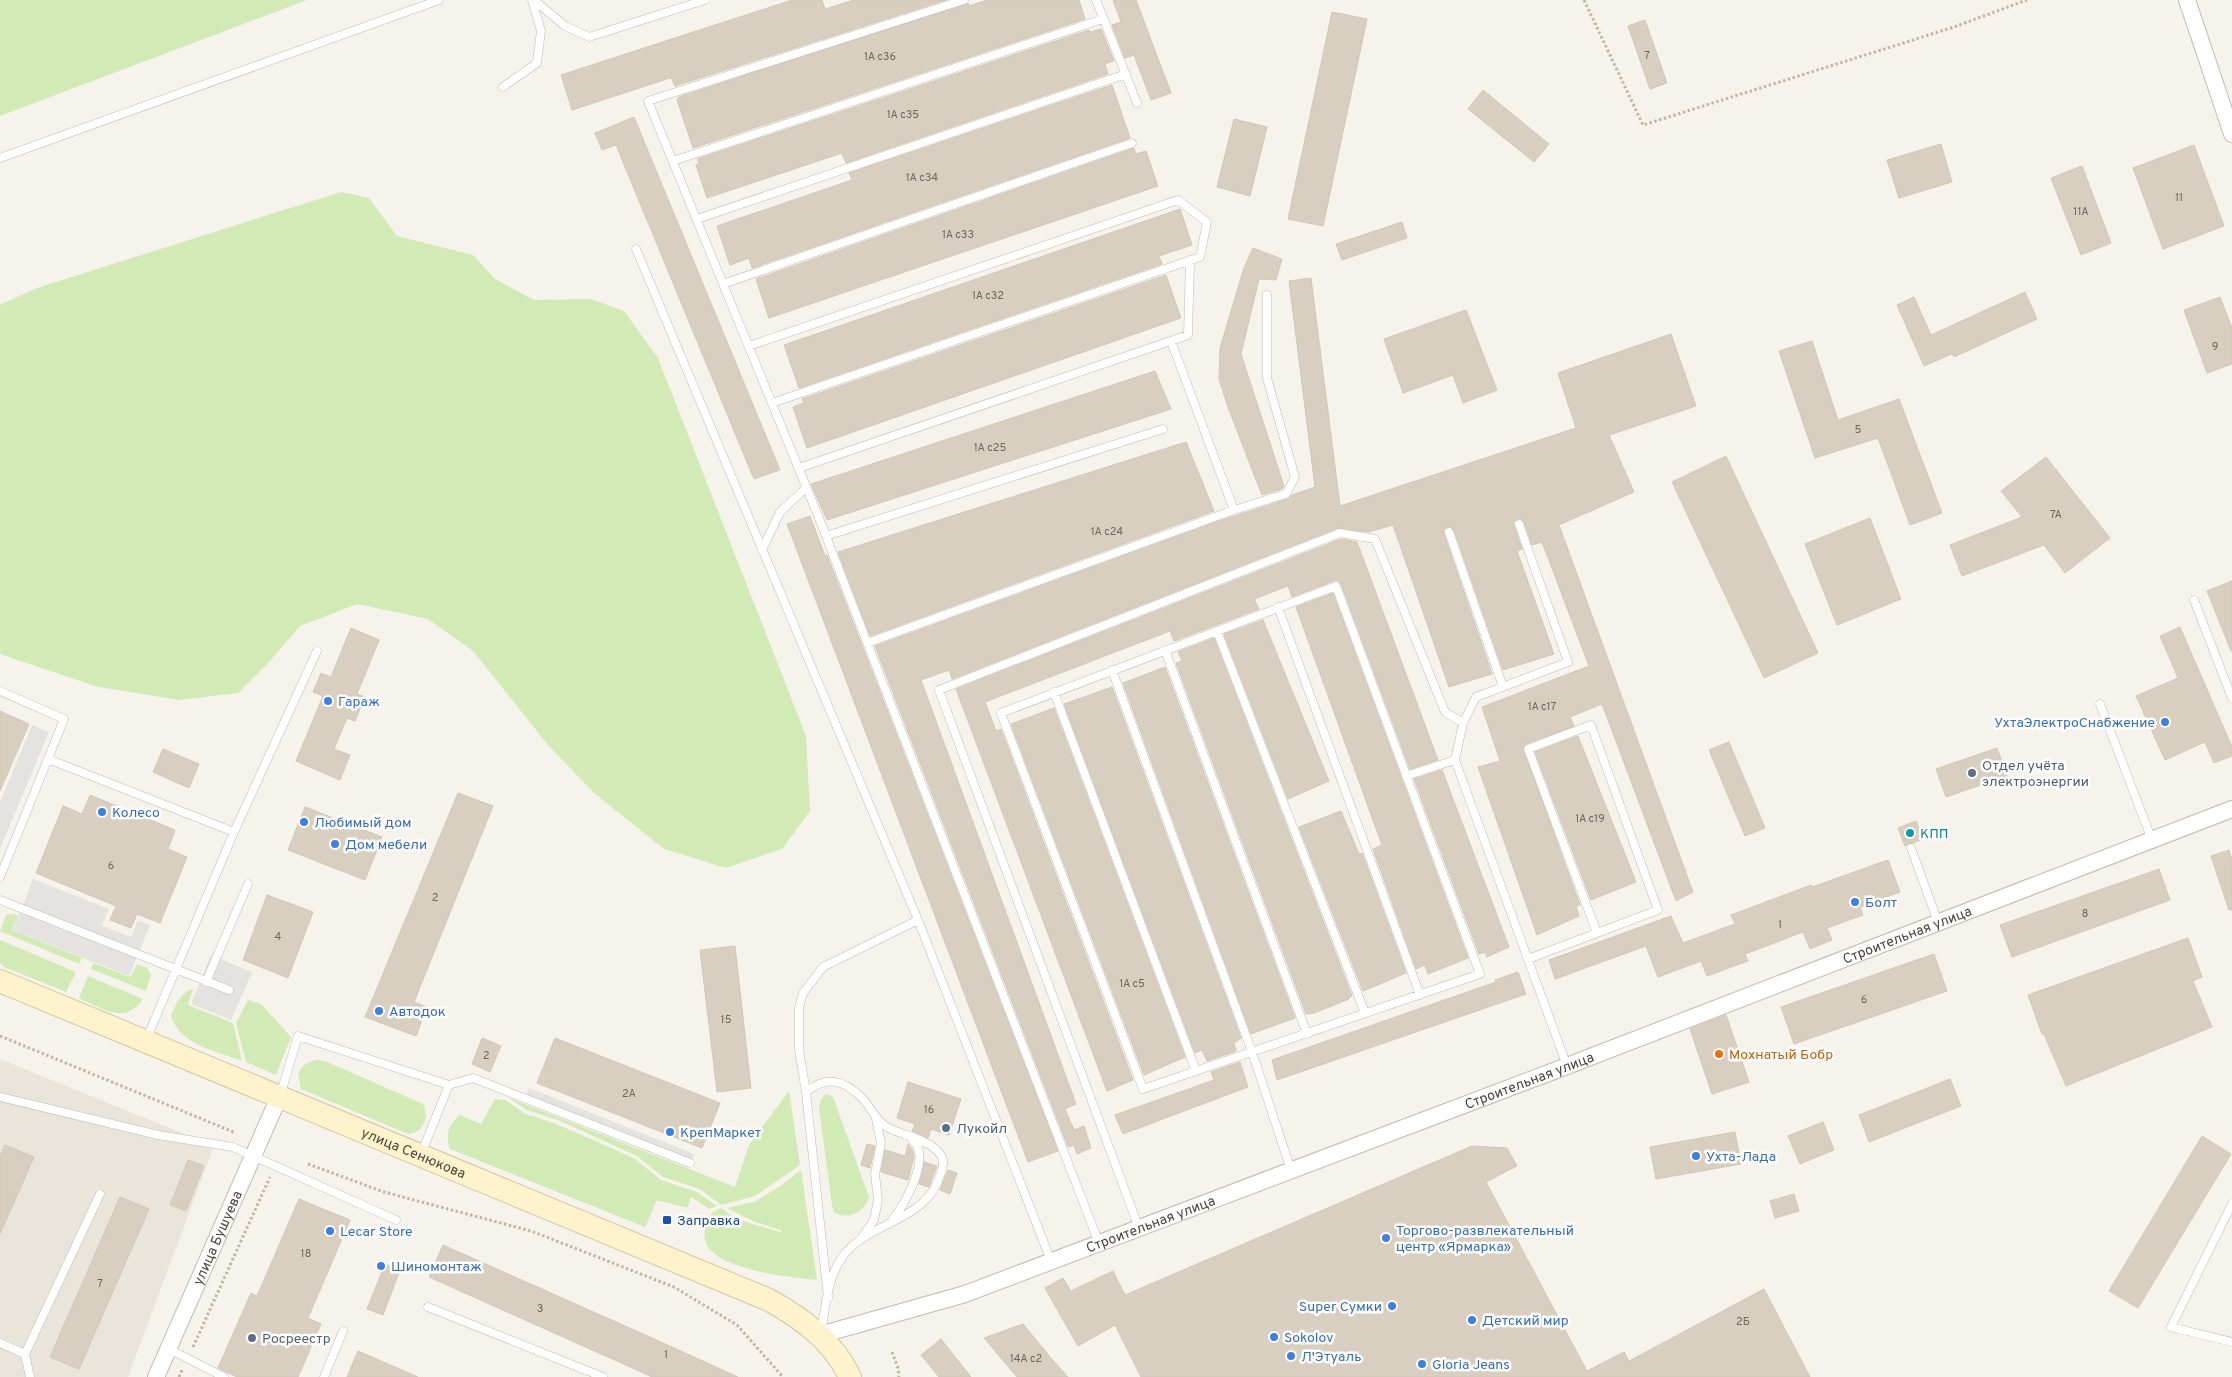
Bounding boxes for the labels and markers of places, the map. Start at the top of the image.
place label: Гараж [338,694,380,711]
marker: Гараж [322,695,334,707]
place label: УхтаЭлектроСнабжение [1994,715,2155,732]
marker: УхтаЭлектроСнабжение [2159,716,2171,728]
place label: Отдел учёта электроэнергии [1982,758,2089,791]
marker: Отдел учёта электроэнергии [1966,767,1978,779]
place label: Колесо [112,805,160,822]
marker: Колесо [96,806,108,818]
place label: Любимый дом [314,815,412,832]
marker: Любимый дом [298,816,310,828]
place label: КПП [1920,826,1948,843]
marker: КПП [1904,827,1916,839]
place label: Дом мебели [345,837,427,854]
marker: Дом мебели [329,838,341,850]
place label: Болт [1865,895,1897,912]
marker: Болт [1849,896,1861,908]
place label: Автодок [389,1004,446,1021]
marker: Автодок [373,1005,385,1017]
place label: Мохнатый Бобр [1729,1047,1833,1064]
marker: Мохнатый Бобр [1713,1048,1725,1060]
place label: Лукойл [956,1121,1007,1138]
marker: Лукойл [940,1122,952,1134]
place label: КрепМаркет [680,1125,761,1142]
marker: КрепМаркет [664,1126,676,1138]
place label: Ухта-Лада [1706,1149,1776,1166]
marker: Ухта-Лада [1690,1150,1702,1162]
place label: Заправка [677,1213,740,1230]
marker: Заправка [661,1214,673,1226]
place label: Торгово-развлекательный центр «Ярмарка» [1396,1223,1574,1256]
place label: Lecar Store [340,1224,413,1241]
marker: Lecar Store [324,1225,336,1237]
marker: Торгово-развлекательный центр «Ярмарка» [1380,1232,1392,1244]
place label: Шиномонтаж [391,1259,482,1276]
marker: Шиномонтаж [375,1260,387,1272]
place label: Super Сумки [1299,1299,1382,1316]
marker: Super Сумки [1386,1300,1398,1312]
place label: Детский мир [1482,1313,1569,1330]
marker: Детский мир [1466,1314,1478,1326]
place label: Sokolov [1284,1330,1333,1347]
place label: Росреестр [262,1331,331,1348]
marker: Sokolov [1268,1331,1280,1343]
marker: Росреестр [246,1332,258,1344]
place label: Л'Этуаль [1301,1349,1362,1366]
marker: Л'Этуаль [1285,1350,1297,1362]
place label: Gloria Jeans [1432,1357,1510,1374]
marker: Gloria Jeans [1416,1358,1428,1370]

